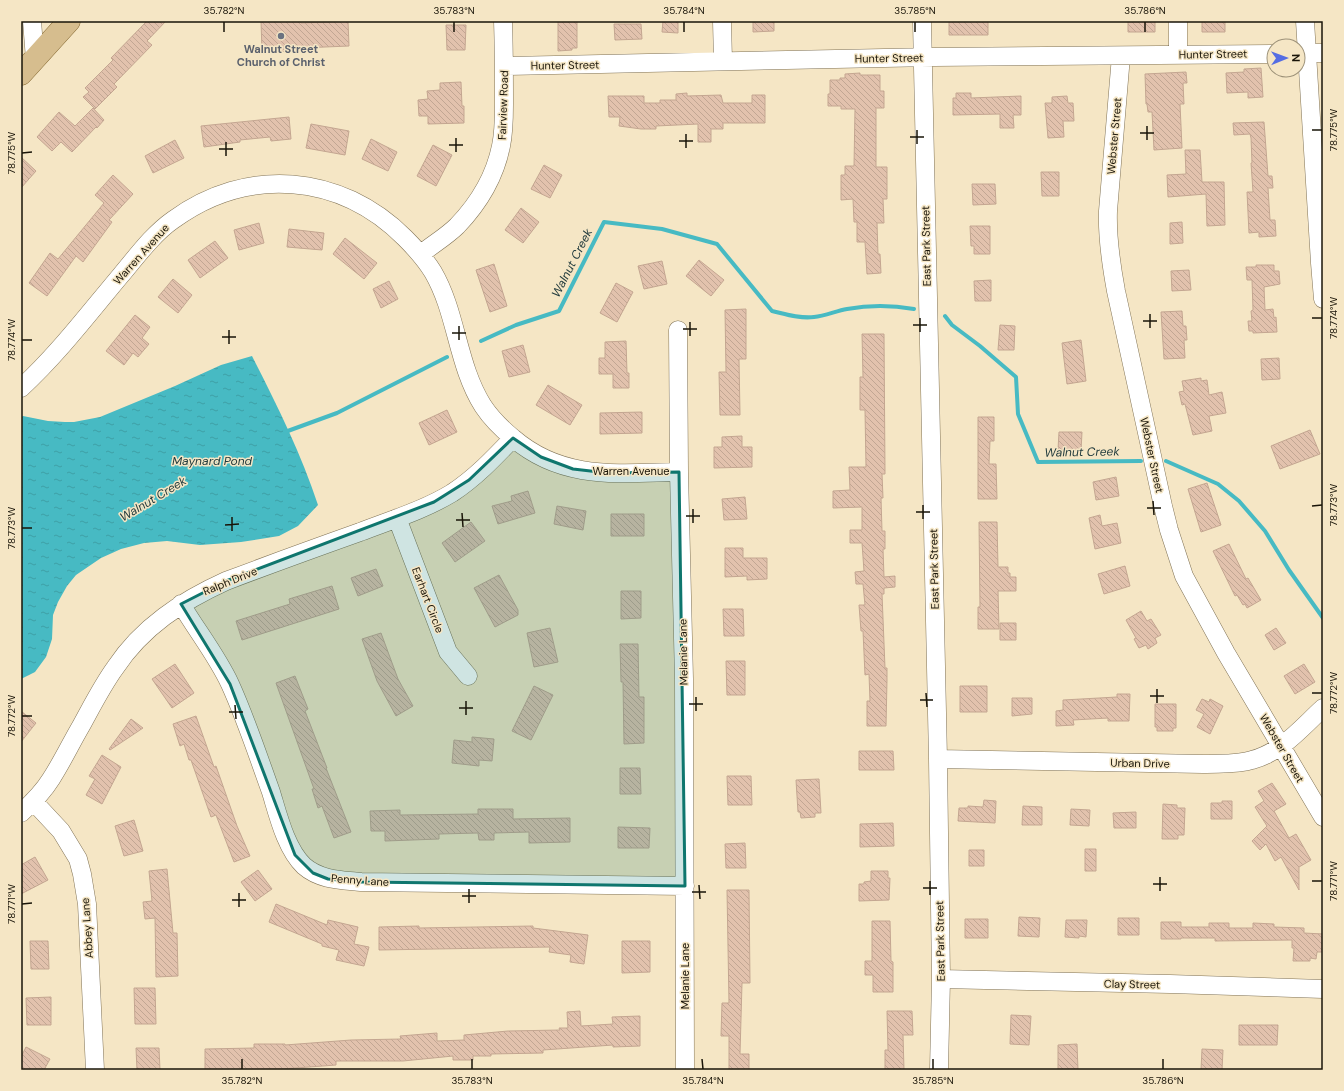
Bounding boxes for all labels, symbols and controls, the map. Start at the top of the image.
text: 35.782°N [204,4,245,17]
text: 35.783°N [433,4,475,17]
text: 35.784°N [663,4,705,17]
text: 35.785°N [894,4,936,17]
text: 35.786°N [1124,4,1166,17]
marker: Walnut Street Church of Christ [276,31,286,41]
north arrow [1266,38,1306,78]
place label: Walnut Street Church of Christ [237,42,325,69]
street label: Hunter Street [1179,46,1247,62]
street label: Hunter Street [855,50,923,66]
text: N [1289,54,1303,62]
street label: Hunter Street [531,57,599,73]
street label: Fairview Road [495,70,511,140]
street label: Webster Street [1104,97,1124,175]
text: 78.775°W [1327,108,1340,151]
text: 78.775°W [5,131,18,174]
street label: East Park Street [918,206,934,286]
street label: Warren Avenue [110,221,172,287]
water label: Walnut Creek [548,225,597,300]
text: 78.774°W [1327,297,1340,339]
text: 78.774°W [5,319,18,361]
street label: Webster Street [1137,416,1167,494]
water label: Walnut Creek [1044,443,1121,461]
water label: Maynard Pond [172,453,253,469]
street label: Warren Avenue [593,464,669,478]
water label: Walnut Creek [117,472,190,525]
text: 78.773°W [1327,483,1340,526]
text: 78.773°W [5,506,18,549]
street label: East Park Street [926,529,942,609]
street label: Ralph Drive [201,564,259,598]
street label: Earhart Circle [409,565,447,635]
street label: Melanie Lane [675,619,691,685]
text: 78.772°W [1327,672,1340,714]
text: 78.772°W [5,695,18,737]
street label: Webster Street [1257,711,1307,785]
street label: Urban Drive [1110,755,1170,771]
text: 78.771°W [1327,861,1340,901]
street label: Penny Lane [330,871,390,889]
text: 78.771°W [5,884,18,924]
street label: Abbey Lane [78,897,96,959]
street label: East Park Street [932,901,948,981]
street label: Melanie Lane [678,943,692,1009]
street label: Clay Street [1104,977,1160,991]
text: 35.782°N [222,1074,263,1087]
text: 35.783°N [451,1074,493,1087]
text: 35.784°N [682,1074,724,1087]
text: 35.785°N [912,1074,954,1087]
text: 35.786°N [1142,1074,1184,1087]

